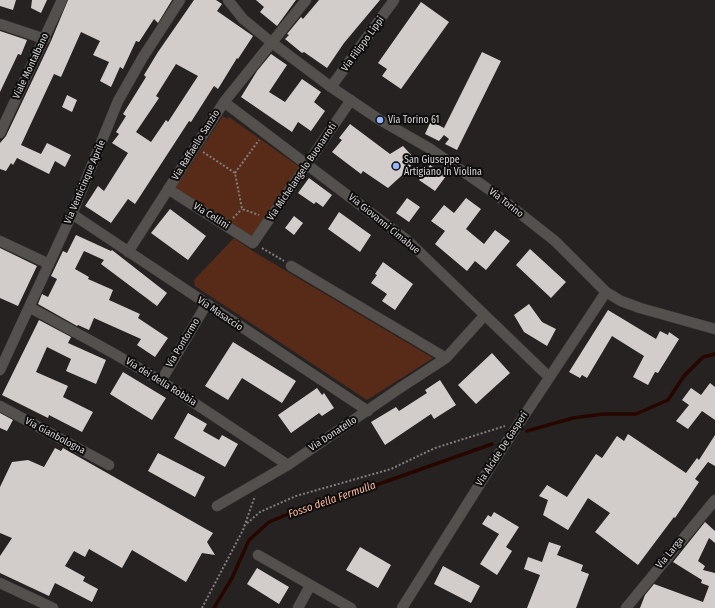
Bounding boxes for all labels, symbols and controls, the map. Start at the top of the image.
street label: Via Filippo Lippi [339,14,387,74]
street label: Viale Montalbano [11,31,51,101]
street label: Via Raffaello Sanzio [170,108,222,182]
place label: Via Torino 61 [388,114,439,126]
marker: Via Torino 61 [375,115,385,125]
street label: Via Michelangelo Buonarroti [265,121,339,223]
street label: Via Venticinque Aprile [62,138,108,226]
place label: San Giuseppe Artigiano In Violina [404,154,482,178]
marker: San Giuseppe Artigiano In Violina [391,161,401,171]
street label: Via Torino [486,186,526,220]
street label: Via Giovanni Cimabue [346,191,422,257]
street label: Via Cellini [191,200,231,232]
street label: Via Masaccio [195,294,245,334]
street label: Via Pontormo [164,316,202,370]
street label: Via dei della Robbia [123,355,199,409]
street label: Via Alcide De Gasperi [473,410,531,488]
street label: Via Donatello [307,414,359,454]
street label: Via Gianbologna [23,415,87,457]
water label: Fosso della Fermulla [287,479,377,521]
street label: Via Larga [654,535,686,571]

